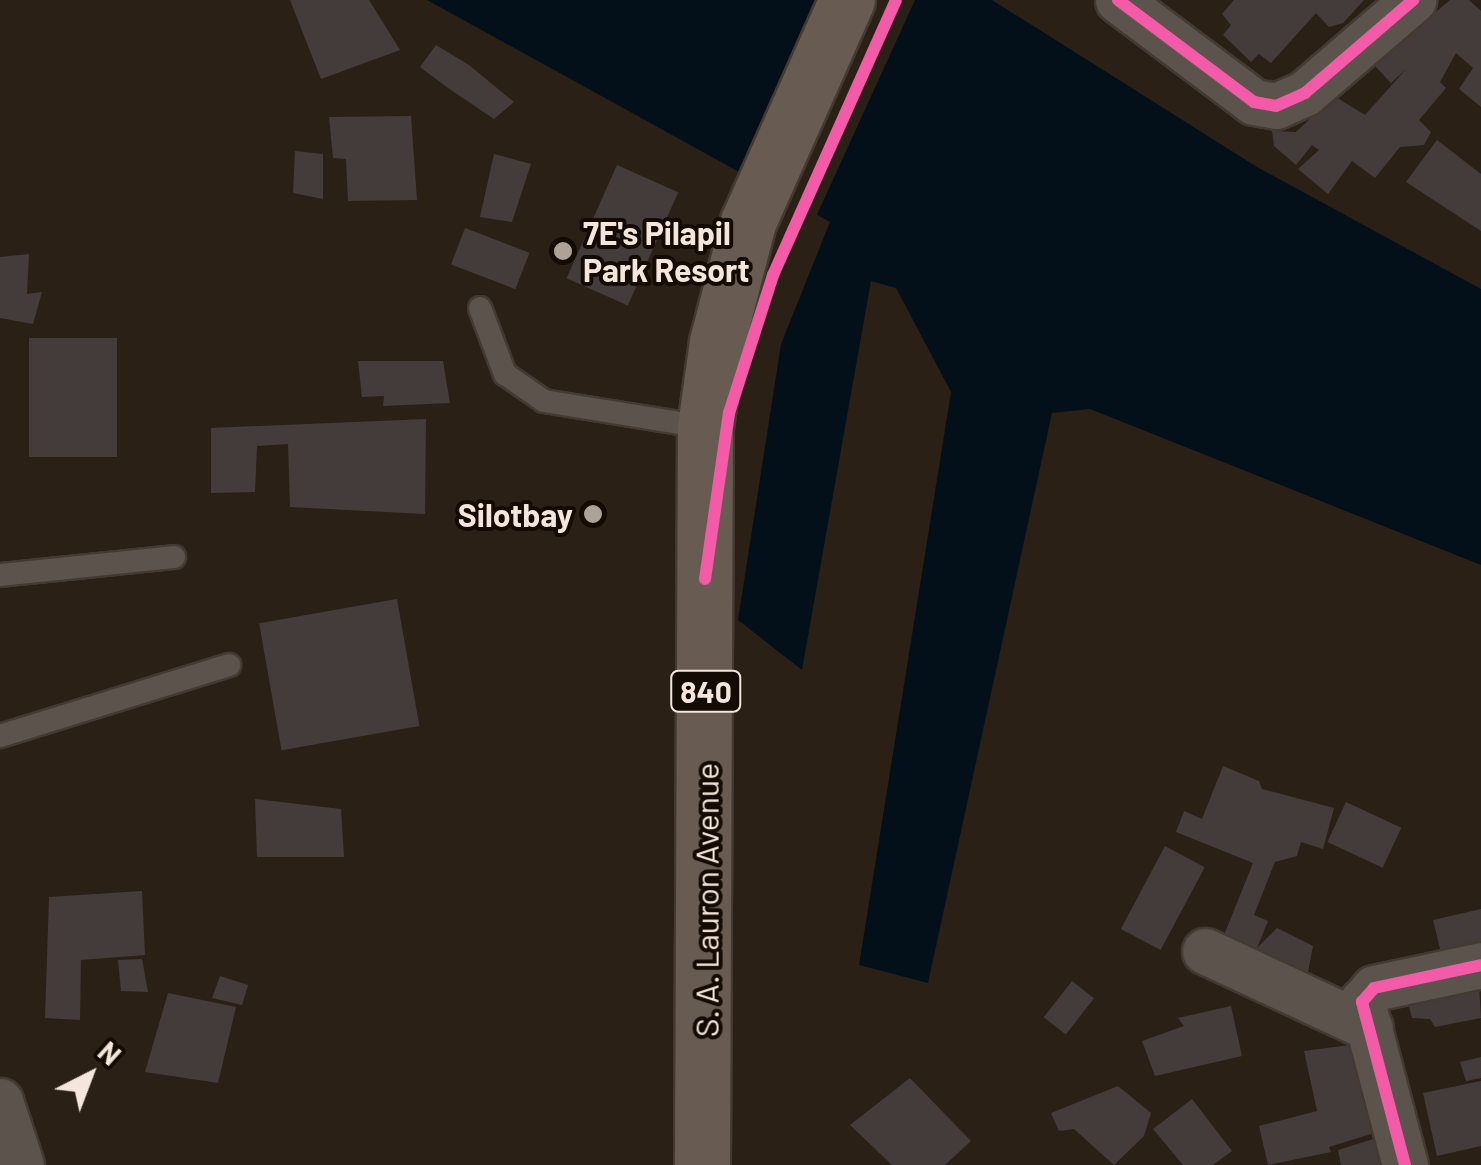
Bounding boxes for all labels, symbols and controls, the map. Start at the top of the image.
place label: 7E's Pilapil Park Resort [583,214,750,289]
marker: 7E's Pilapil Park Resort [552,240,574,262]
place label: Silotbay [458,495,573,533]
marker: Silotbay [582,503,604,525]
road number: 840 [668,666,744,716]
street label: S. A. Lauron Avenue [687,763,725,1037]
north arrow [40,1025,140,1125]
text: N [92,1034,128,1072]

